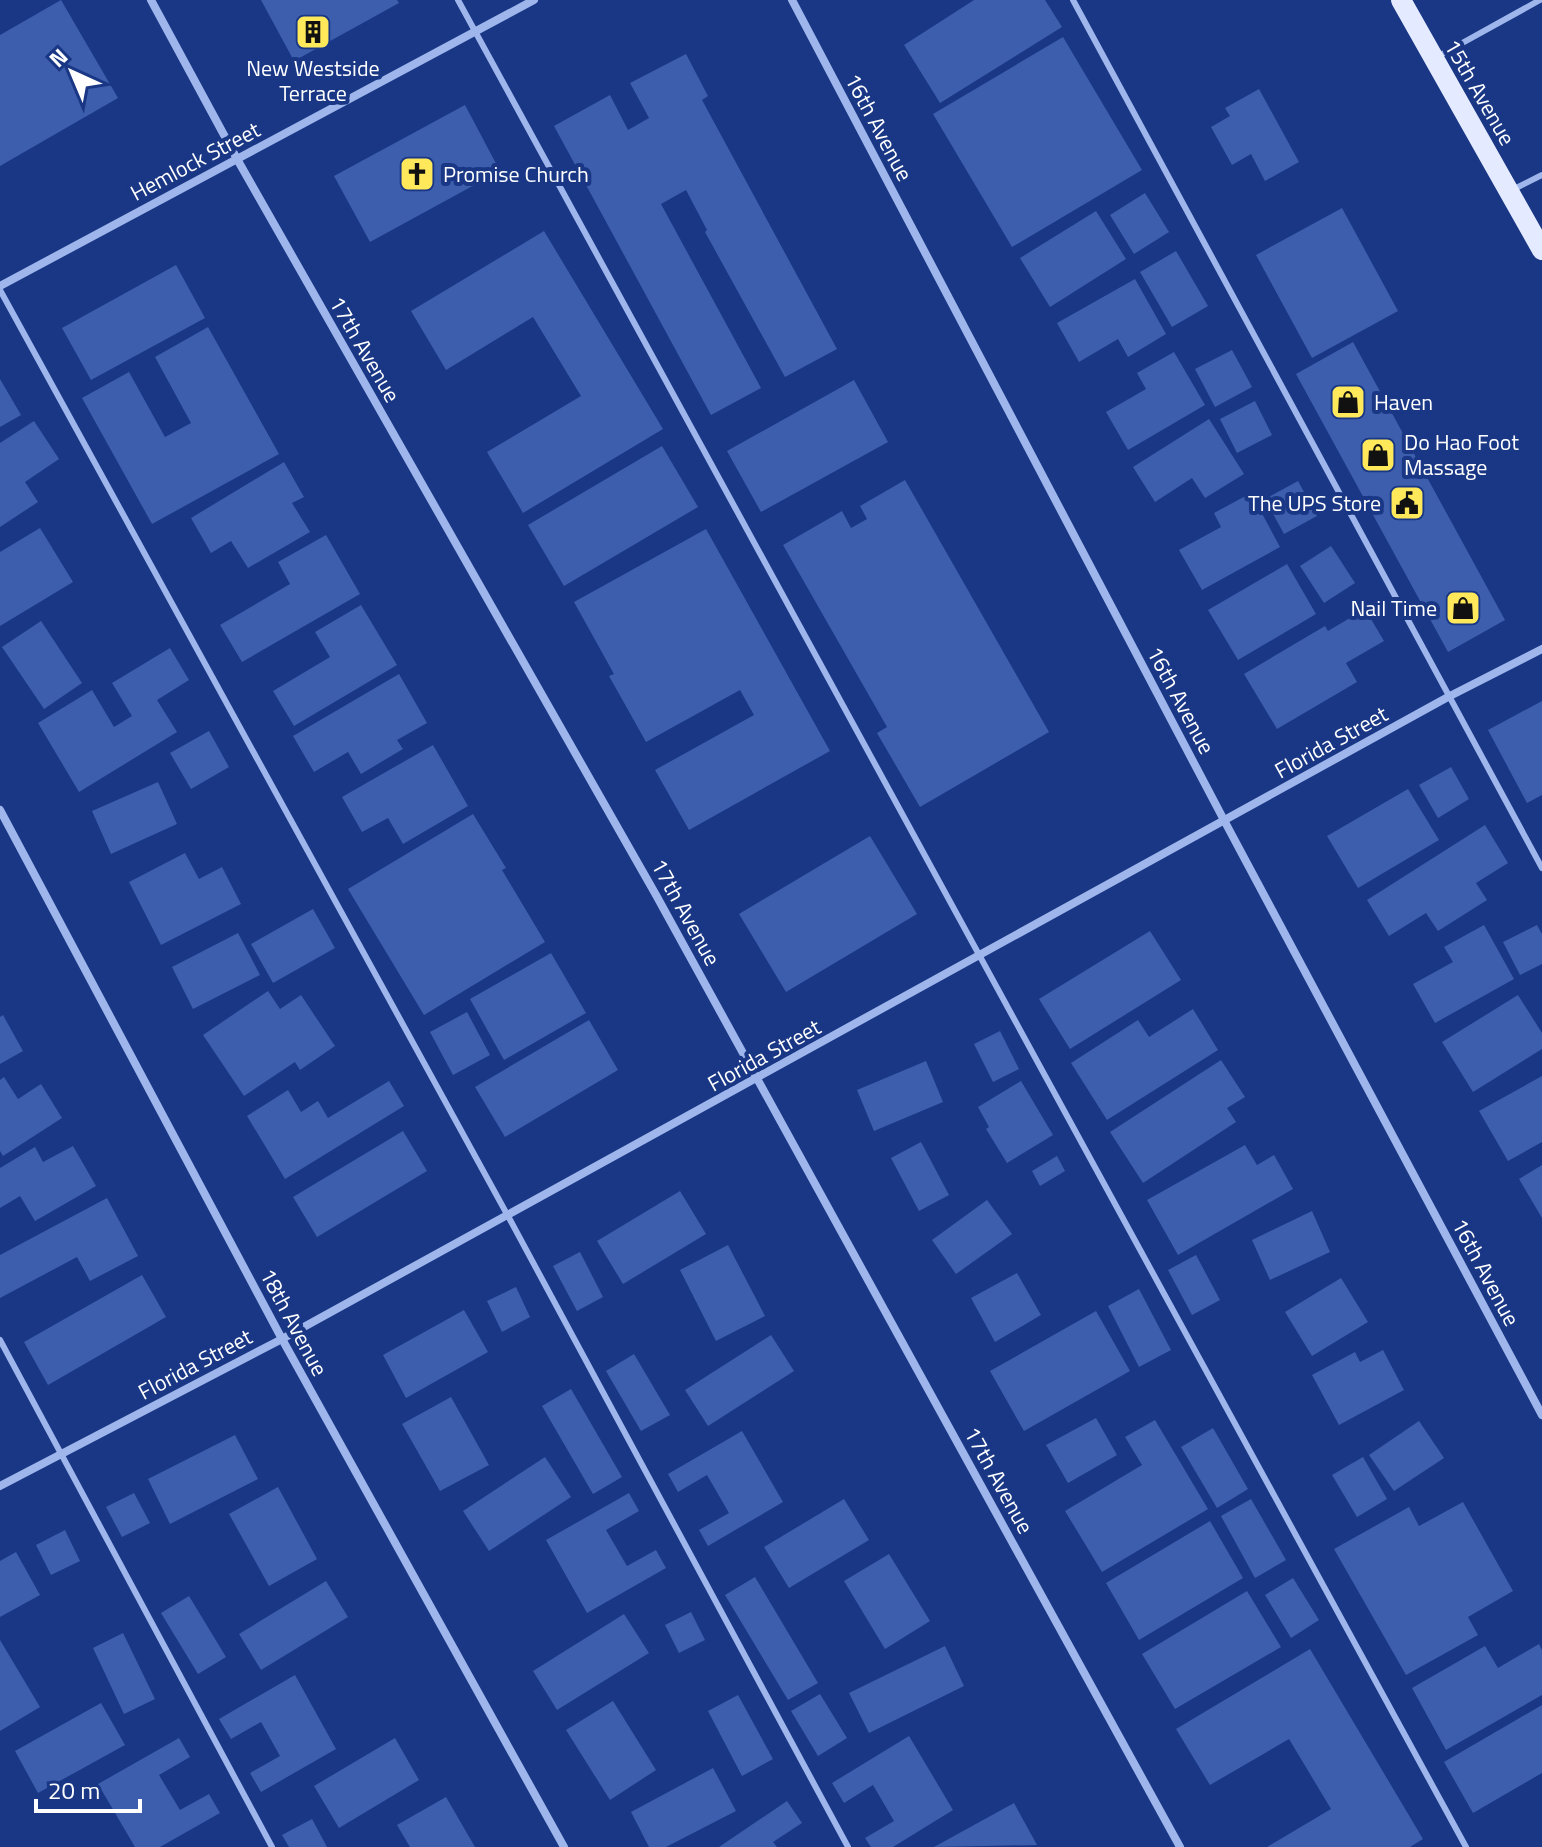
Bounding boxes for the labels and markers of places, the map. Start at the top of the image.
building icon: New Westside Terrace [294,13,332,51]
place label: New Westside Terrace [246,51,380,110]
church icon: Promise Church [398,155,436,193]
place label: Promise Church [443,157,589,191]
shop icon: Haven [1329,383,1367,421]
place label: Haven [1374,385,1433,419]
place label: Do Hao Foot Massage [1404,425,1519,484]
shop icon: Do Hao Foot Massage [1359,436,1397,474]
public building icon: The UPS Store [1388,484,1426,522]
place label: The UPS Store [1248,486,1381,520]
shop icon: Nail Time [1444,589,1482,627]
place label: Nail Time [1350,591,1437,625]

